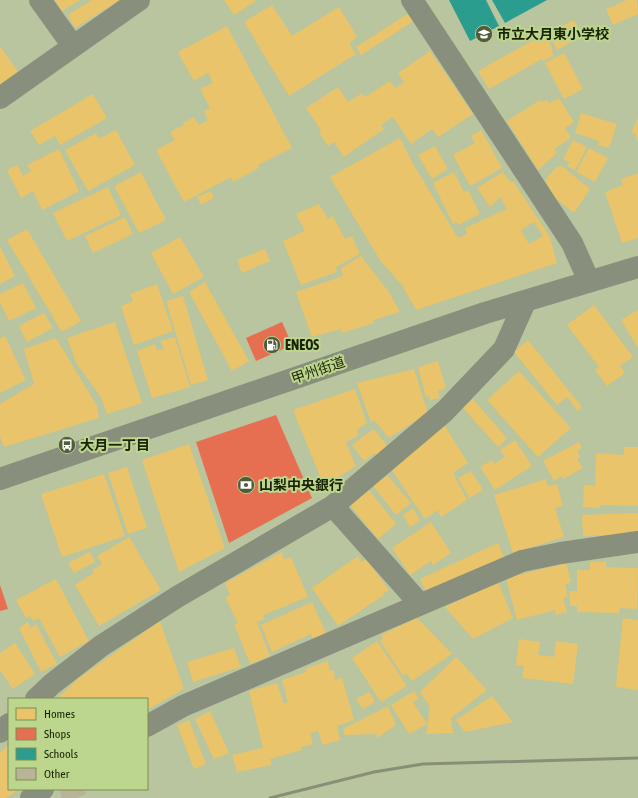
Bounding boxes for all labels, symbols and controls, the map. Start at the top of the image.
school or university icon: 市立大月東小学校 [474,24,494,44]
place label: 市立大月東小学校 [497,26,609,42]
fuel station icon: ENEOS [262,335,282,355]
place label: ENEOS [285,337,319,353]
street label: 甲州街道 [289,353,347,387]
bus stop icon: 大月一丁目 [57,435,77,455]
place label: 大月一丁目 [80,437,150,453]
bank icon: 山梨中央銀行 [236,475,256,495]
place label: 山梨中央銀行 [259,477,343,493]
legend [8,698,148,790]
text: Homes [44,707,75,721]
text: Shops [44,727,70,741]
text: Schools [44,747,78,761]
text: Other [44,767,70,781]

